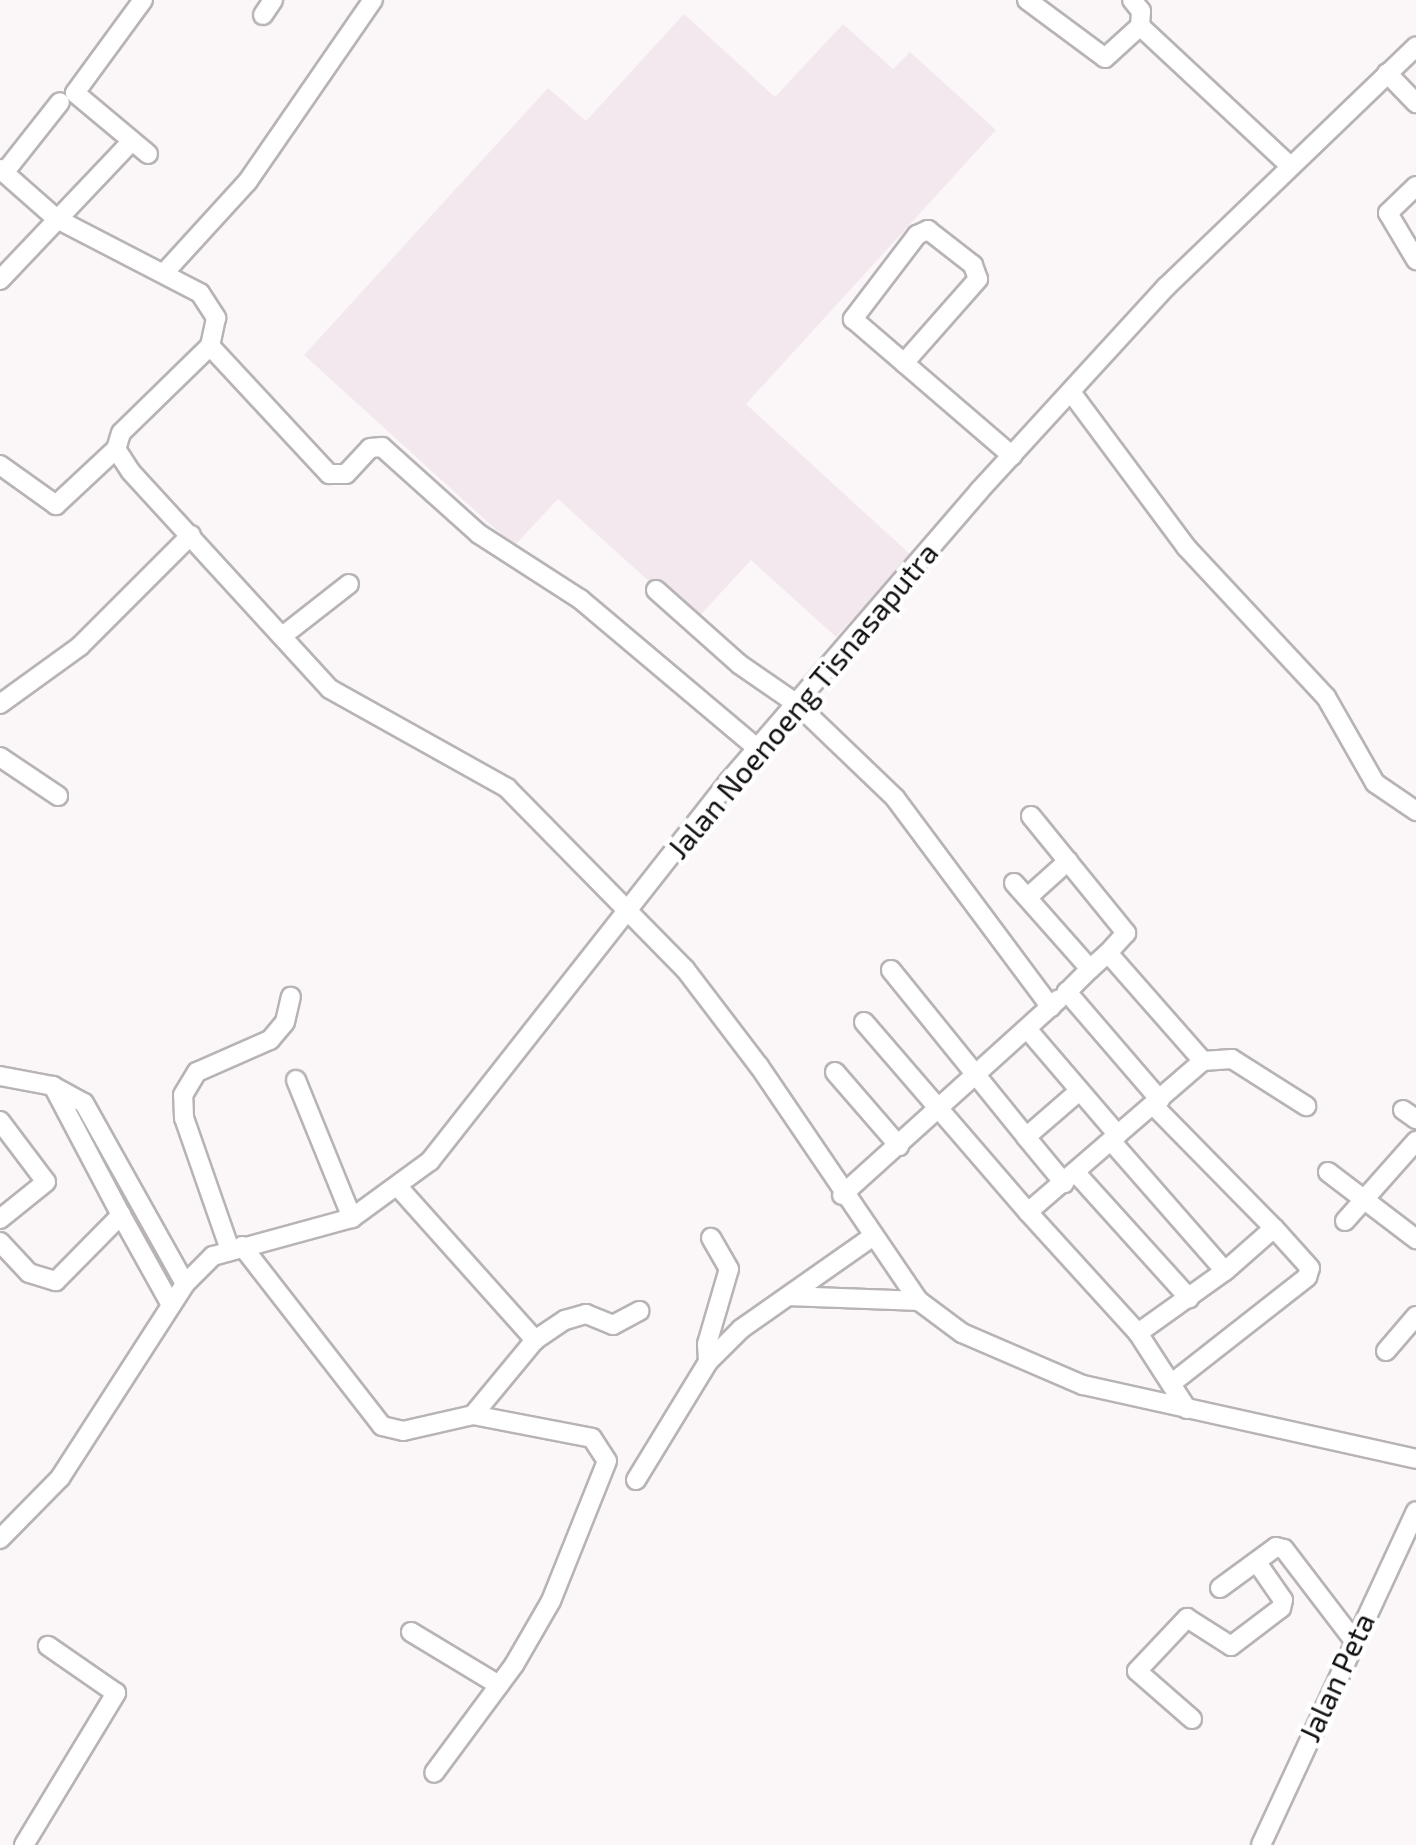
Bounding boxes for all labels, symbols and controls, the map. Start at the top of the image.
street label: Jalan Noenoeng Tisnasaputra [659,534,945,866]
street label: Jalan Peta [1291,1607,1381,1747]

